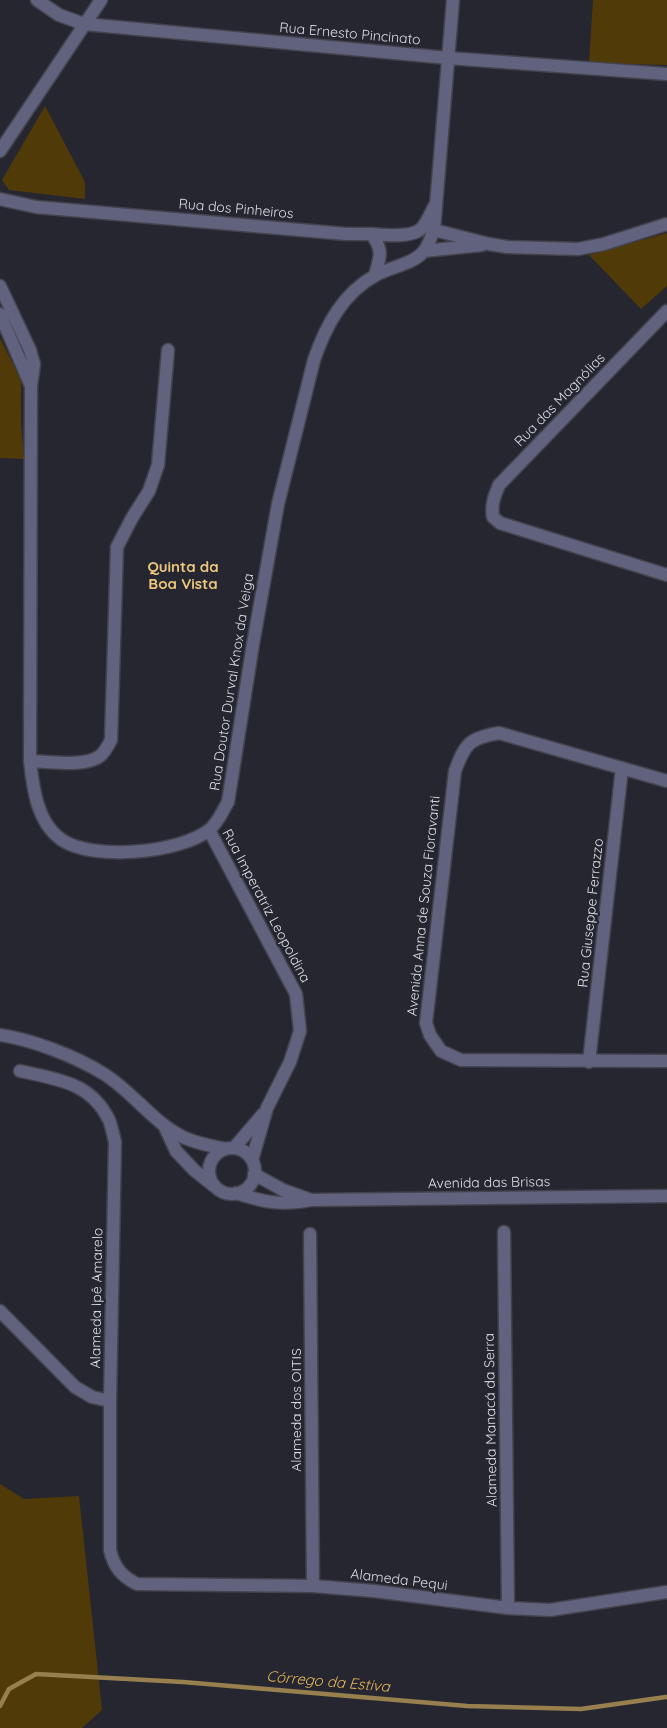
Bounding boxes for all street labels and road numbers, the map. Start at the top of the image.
street label: Rua Ernesto Pincinato [279,19,421,49]
street label: Rua dos Pinheiros [178,196,294,222]
street label: Rua das Magnólias [511,350,609,450]
street label: Rua Doutor Durval Knox da Veiga [207,572,257,792]
street label: Avenida Anna de Souza Fioravanti [404,795,444,1017]
street label: Rua Imperatriz Leopoldina [218,826,314,986]
street label: Rua Giuseppe Ferrazzo [575,838,607,988]
street label: Avenida das Brisas [428,1174,550,1192]
street label: Alameda Ipê Amarelo [87,1227,107,1369]
street label: Alameda Manacá da Serra [481,1333,501,1507]
street label: Alameda dos OITIS [289,1348,305,1472]
street label: Alameda Pequi [349,1566,449,1594]

